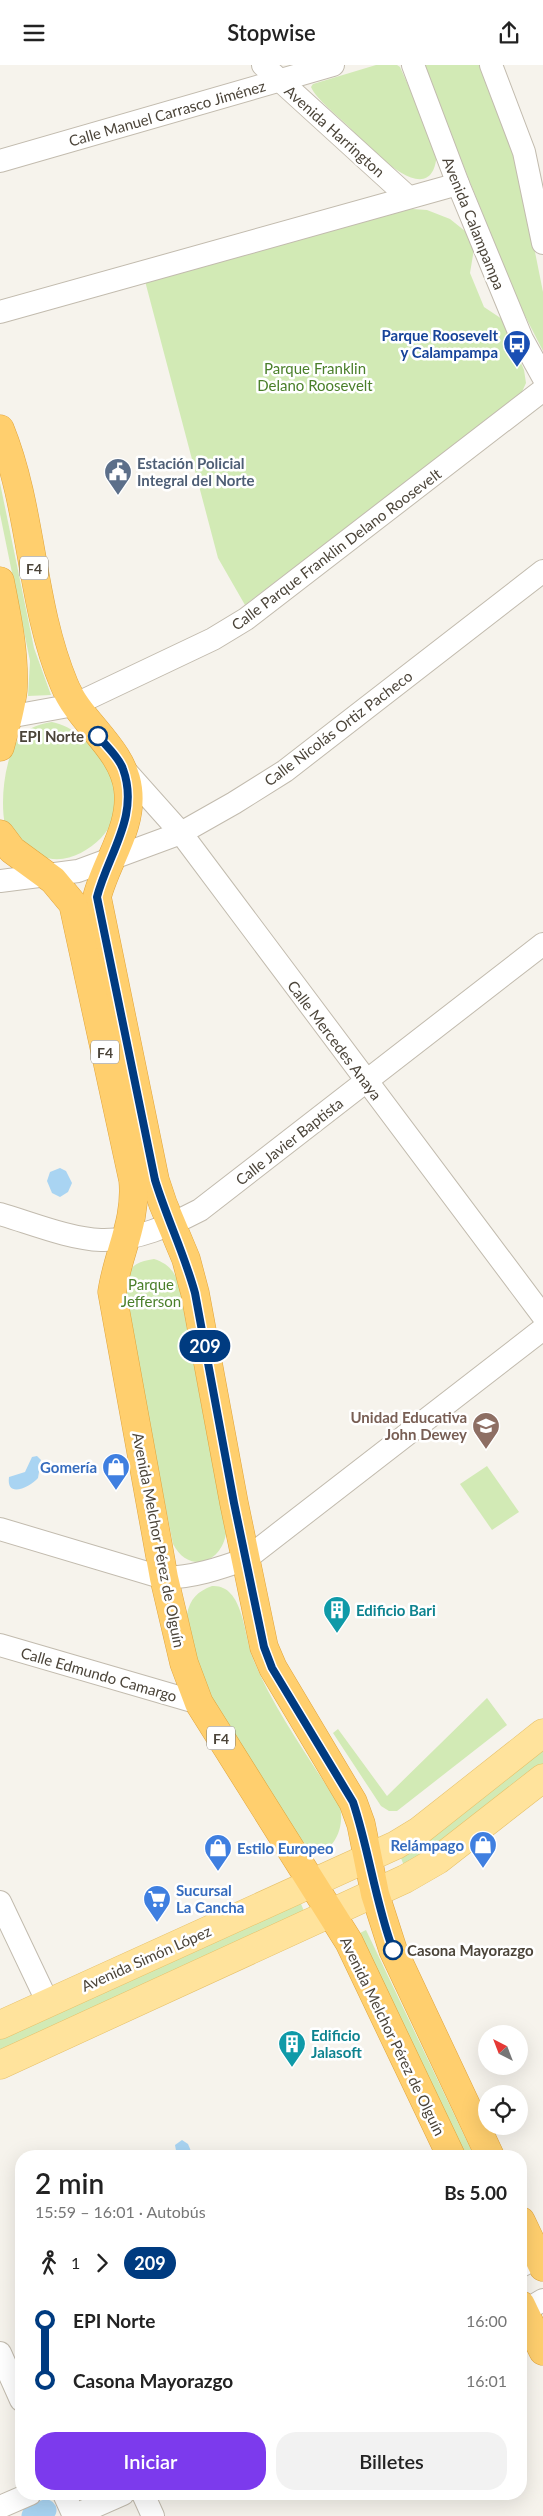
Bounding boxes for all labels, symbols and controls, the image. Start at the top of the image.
icon: menu [20,19,48,47]
text: Stopwise [227,19,316,46]
icon: share [495,19,523,47]
street label: Calle Manuel Carrasco Jiménez [67,76,268,150]
street label: Avenida Harrington [281,81,389,181]
street label: Avenida Calampampa [439,154,509,292]
place label: Parque Roosevelt y Calampampa [382,326,498,361]
bus stop icon: Parque Roosevelt y Calampampa [502,329,532,368]
park label: Parque Franklin Delano Roosevelt [257,359,373,394]
place label: Estación Policial Integral del Norte [137,454,255,489]
public building icon: Estación Policial Integral del Norte [103,457,133,496]
street label: Calle Parque Franklin Delano Roosevelt [228,464,445,634]
road number: F4 [20,557,48,579]
street label: Calle Nicolás Ortiz Pacheco [261,666,415,790]
marker: EPI Norte [88,726,108,746]
place label: EPI Norte [19,727,84,745]
street label: Calle Mercedes Anaya [284,977,386,1103]
road number: F4 [91,1041,119,1064]
street label: Calle Javier Baptista [232,1093,346,1189]
park label: Parque Jefferson [121,1275,181,1310]
line badge: 209 [176,1330,234,1362]
text: 209 [189,1335,221,1357]
place label: Unidad Educativa John Dewey [350,1408,467,1443]
school or university icon: Unidad Educativa John Dewey [471,1411,501,1450]
street label: Avenida Melchor Pérez de Olguín [129,1431,189,1649]
shop icon: Gomería [101,1452,131,1491]
place label: Gomería [40,1458,97,1476]
building icon: Edificio Bari [322,1595,352,1634]
place label: Edificio Bari [356,1601,436,1619]
street label: Calle Edmundo Camargo [19,1643,179,1705]
road number: F4 [207,1727,235,1750]
shop icon: Relámpago [468,1830,498,1869]
shop icon: Estilo Europeo [203,1833,233,1872]
place label: Relámpago [390,1836,464,1854]
place label: Estilo Europeo [237,1839,334,1857]
place label: Sucursal La Cancha [176,1881,244,1916]
supermarket icon: Sucursal La Cancha [142,1884,172,1923]
street label: Avenida Simón López [78,1921,214,1995]
street label: Avenida Melchor Pérez de Olguín [337,1934,449,2138]
marker: Casona Mayorazgo [383,1940,403,1960]
place label: Casona Mayorazgo [407,1941,534,1959]
north arrow [478,2025,528,2075]
map controls [478,2025,528,2135]
place label: Edificio Jalasoft [311,2026,362,2061]
building icon: Edificio Jalasoft [277,2029,307,2068]
button: locate [478,2085,528,2135]
text: 2 min [35,2166,104,2200]
text: Bs 5.00 [444,2181,507,2204]
text: 15:59 – 16:01 · Autobús [35,2202,206,2221]
icon: walk [35,2249,63,2277]
icon: forward [88,2249,116,2277]
text: 209 [134,2252,166,2274]
text: 1 [71,2253,80,2272]
text: EPI Norte [73,2309,155,2332]
text: 16:00 [466,2311,507,2330]
text: Casona Mayorazgo [73,2369,233,2392]
text: 16:01 [466,2371,507,2390]
button: Iniciar [35,2432,266,2490]
button: Billetes [276,2432,507,2490]

